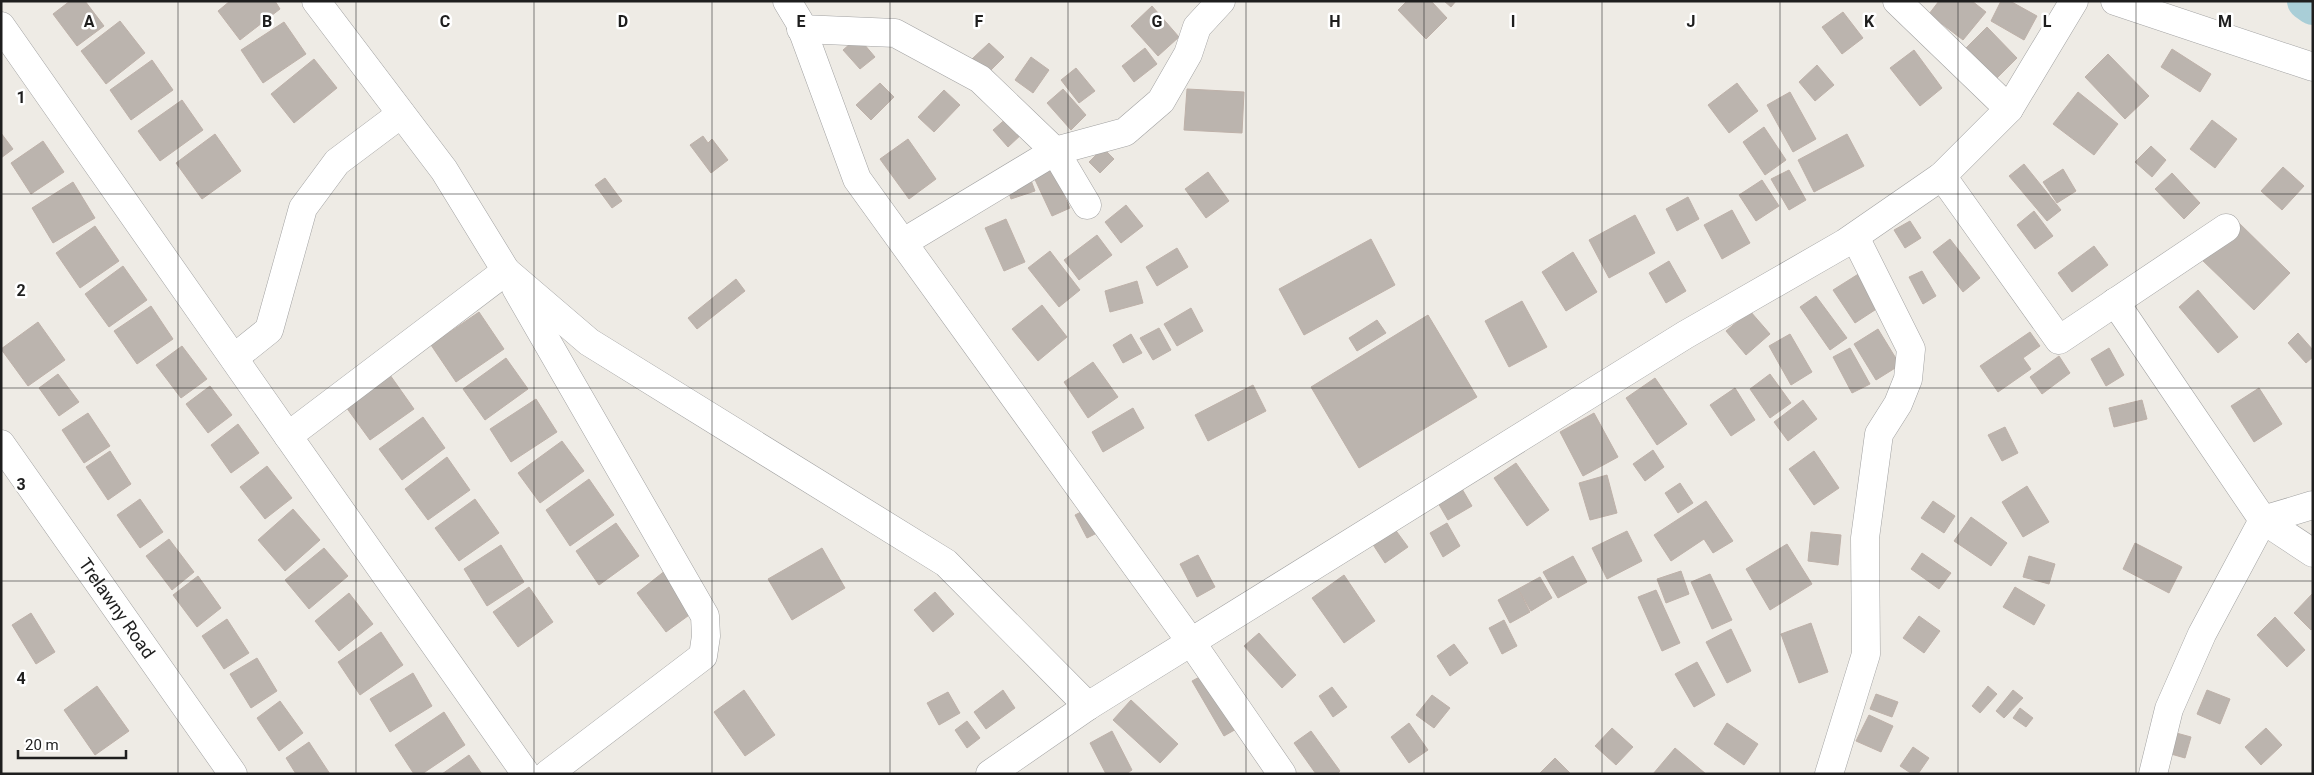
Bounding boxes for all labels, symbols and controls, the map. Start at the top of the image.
text: A [84,12,95,31]
text: B [262,12,272,31]
text: C [440,12,450,31]
text: D [618,12,628,31]
text: E [797,12,806,31]
text: F [975,12,984,31]
text: G [1152,12,1163,31]
text: H [1329,12,1341,31]
text: I [1511,12,1515,31]
text: J [1687,12,1695,31]
text: K [1864,12,1875,31]
text: L [2043,12,2052,31]
text: M [2218,12,2232,31]
text: 1 [16,88,26,107]
text: 2 [16,281,26,300]
text: 3 [16,475,26,494]
street label: Trelawny Road [75,554,159,662]
text: 4 [16,669,26,688]
scale bar [18,728,125,760]
text: 20 m [25,736,59,754]

